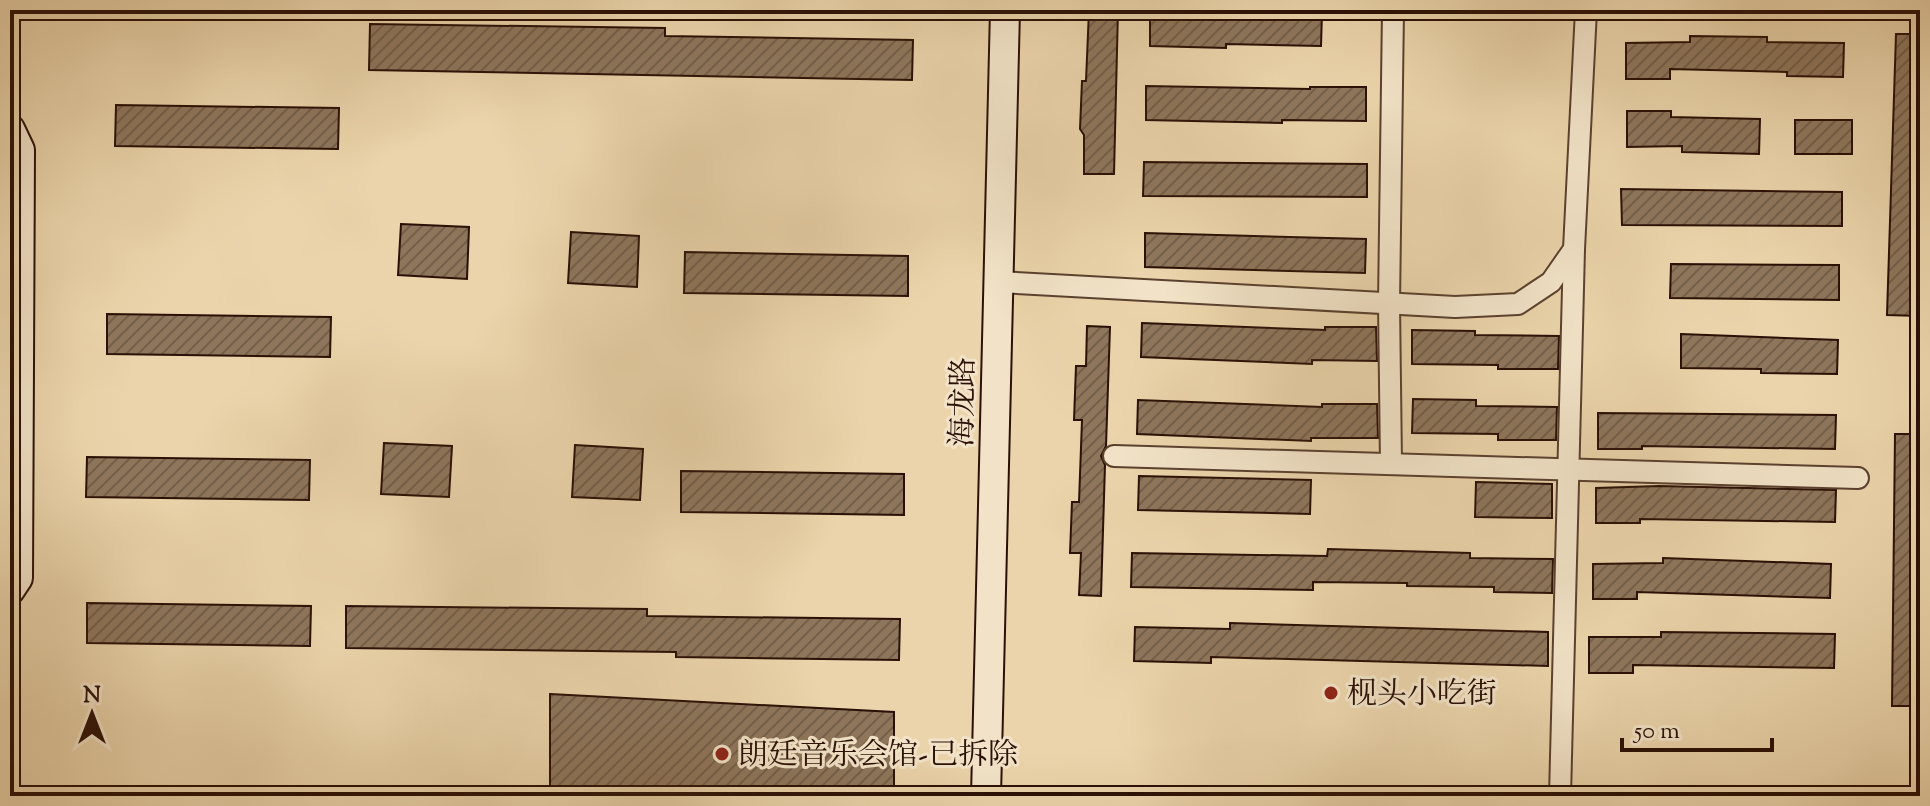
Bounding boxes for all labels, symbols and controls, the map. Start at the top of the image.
street label: 海龙路 [942,357,987,447]
north arrow [52,674,132,754]
place label: 枧头小吃街 [1347,674,1497,717]
text: N [83,681,101,713]
marker: 枧头小吃街 [1322,684,1340,702]
scale bar [1622,702,1772,752]
text: 50 m [1632,715,1680,749]
place label: 朗廷音乐会馆-已拆除 [738,735,1018,778]
marker: 朗廷音乐会馆-已拆除 [713,745,731,763]

